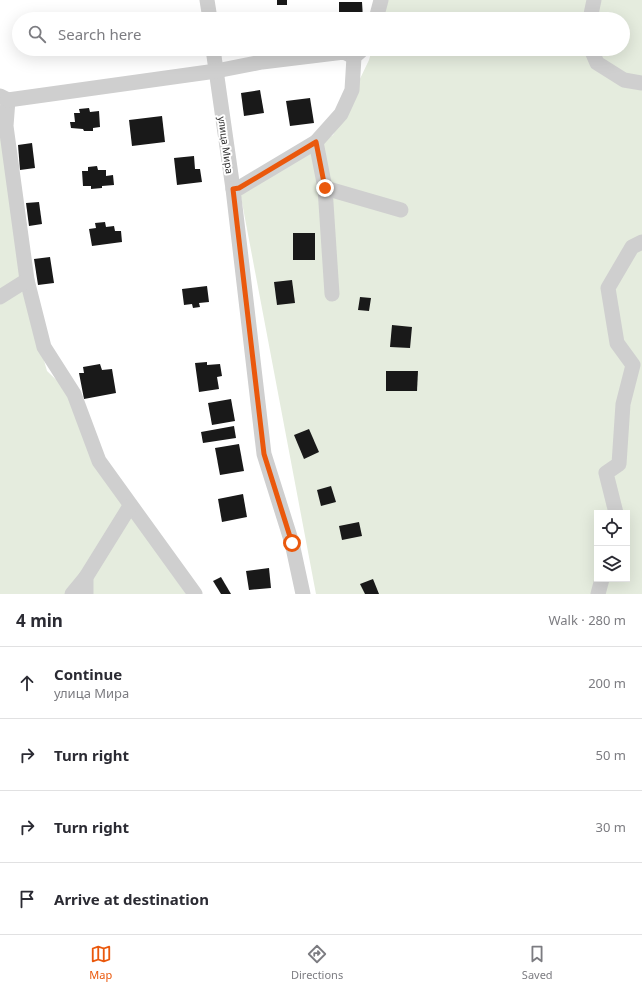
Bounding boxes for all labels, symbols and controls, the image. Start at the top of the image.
search box [12,12,630,56]
icon: search [26,23,48,45]
text: Search here [58,24,141,44]
street label: улица Мира [215,115,237,175]
route end [316,179,334,197]
map controls [594,510,630,582]
button: locate [594,510,630,546]
route start [283,534,301,552]
button: layers [594,546,630,582]
text: 4 min [16,609,63,632]
text: Walk · 280 m [548,611,626,629]
text: Continue [54,664,122,684]
icon: ahead [16,672,38,694]
text: 200 m [588,674,626,692]
text: улица Мира [54,684,129,702]
icon: right [16,744,38,766]
text: Turn right [54,745,129,765]
text: 50 m [596,746,626,764]
icon: right [16,816,38,838]
text: Turn right [54,817,129,837]
text: 30 m [596,818,626,836]
icon: arrive [16,888,38,910]
text: Arrive at destination [54,889,209,909]
tab: Map [89,943,112,982]
tab: Directions [291,943,343,982]
tab: Saved [522,943,553,982]

